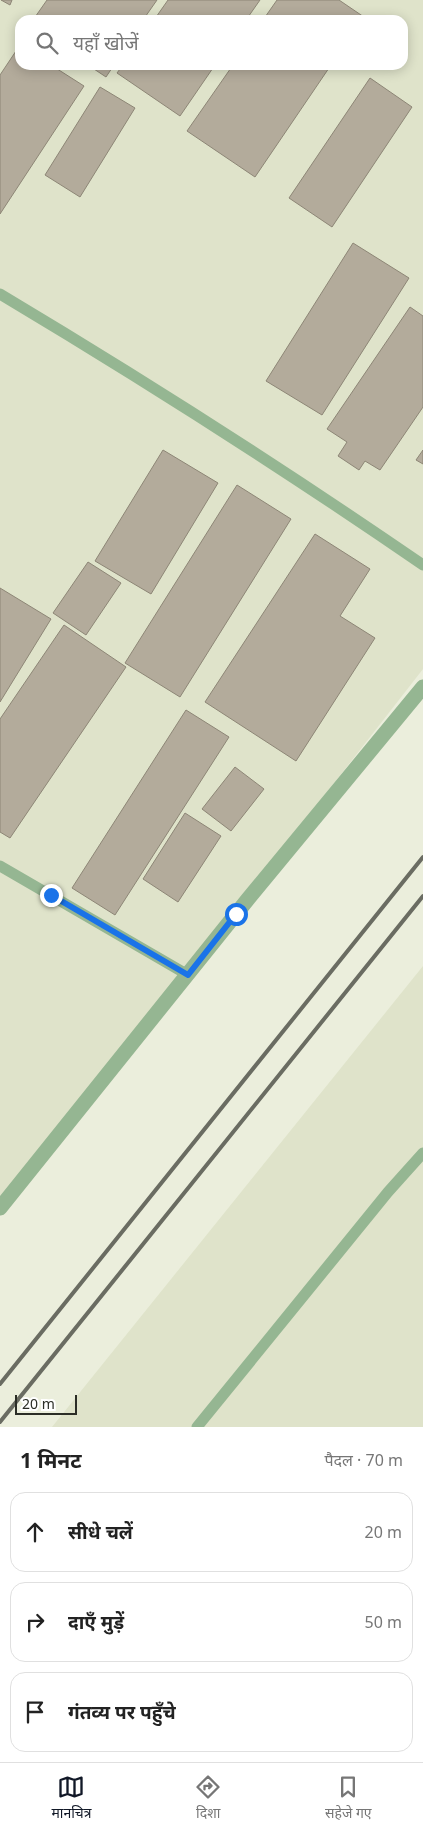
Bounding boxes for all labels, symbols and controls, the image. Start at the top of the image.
search box [15,15,408,70]
icon: search [33,29,61,57]
text: यहाँ खोजें [73,30,139,56]
route end [40,884,63,907]
route start [225,903,248,926]
scale bar [15,1392,78,1415]
text: 20 m [22,1394,55,1413]
text: 1 मिनट [20,1446,82,1474]
text: पैदल · 70 m [325,1449,403,1471]
icon: ahead [21,1518,49,1546]
text: सीधे चलें [68,1519,133,1545]
text: 20 m [365,1521,402,1543]
icon: right [21,1608,49,1636]
text: दाएँ मुड़ें [68,1609,124,1635]
text: 50 m [365,1611,402,1633]
icon: arrive [21,1698,49,1726]
text: गंतव्य पर पहुँचे [68,1699,176,1725]
tab: मानचित्र [51,1773,91,1822]
tab: दिशा [194,1773,222,1822]
tab: सहेजे गए [325,1773,372,1822]

